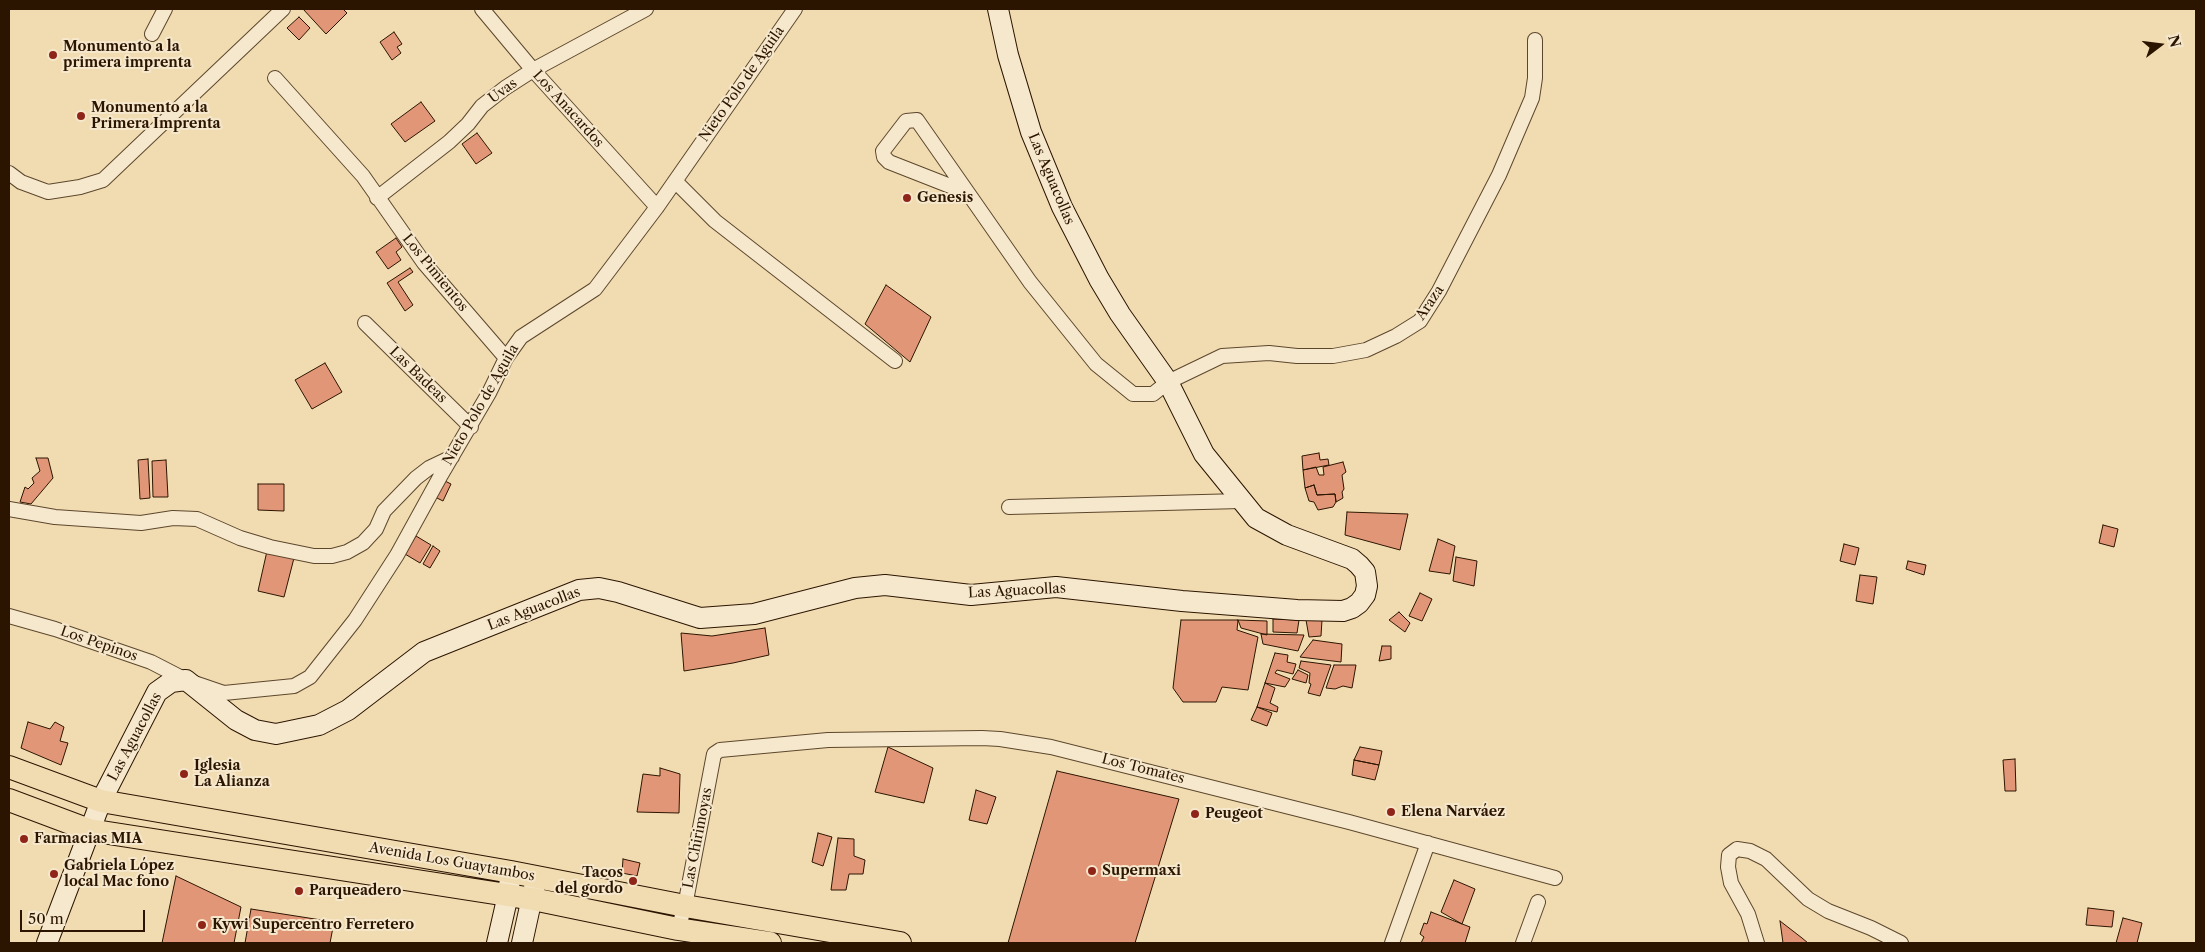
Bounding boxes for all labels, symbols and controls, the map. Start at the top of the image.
north arrow [2135,20,2185,70]
street label: Nieto Polo de Aguila [696,23,788,145]
text: N [2164,33,2185,49]
place label: Monumento a la primera imprenta [63,39,192,72]
marker: Monumento a la primera imprenta [47,49,59,61]
street label: Los Anacardos [529,67,607,151]
street label: Uvas [485,75,521,107]
place label: Monumento a la Primera Imprenta [91,100,221,132]
marker: Monumento a la Primera Imprenta [75,110,87,122]
street label: Las Aguacollas [1024,131,1078,227]
place label: Genesis [917,190,973,206]
marker: Genesis [901,192,913,204]
street label: Los Pimientos [399,231,471,315]
street label: Araza [1412,282,1448,324]
street label: Nieto Polo de Aguila [439,341,523,469]
street label: Las Badeas [386,343,450,407]
street label: Las Aguacollas [968,580,1066,602]
street label: Las Aguacollas [485,584,583,634]
street label: Los Pepinos [58,623,140,665]
street label: Las Aguacollas [105,690,165,784]
street label: Los Tomates [1100,751,1186,787]
place label: Iglesia La Alianza [194,758,270,790]
marker: Iglesia La Alianza [178,768,190,780]
street label: Las Chirimoyas [680,786,716,890]
place label: Elena Narváez [1401,804,1505,820]
place label: Peugeot [1205,806,1263,822]
marker: Elena Narváez [1385,806,1397,818]
marker: Peugeot [1189,808,1201,820]
place label: Farmacias MIA [34,831,142,847]
marker: Farmacias MIA [18,833,30,845]
street label: Avenida Los Guaytambos [368,839,536,885]
place label: Gabriela López local Mac fono [64,858,174,890]
place label: Supermaxi [1102,863,1181,879]
place label: Tacos del gordo [555,865,623,898]
marker: Supermaxi [1086,865,1098,877]
marker: Gabriela López local Mac fono [48,868,60,880]
marker: Tacos del gordo [627,875,639,887]
place label: Parqueadero [309,883,401,899]
marker: Parqueadero [293,885,305,897]
scale bar [22,900,148,932]
text: 50 m [28,909,64,928]
place label: Kywi Supercentro Ferretero [212,917,414,933]
marker: Kywi Supercentro Ferretero [196,919,208,931]

